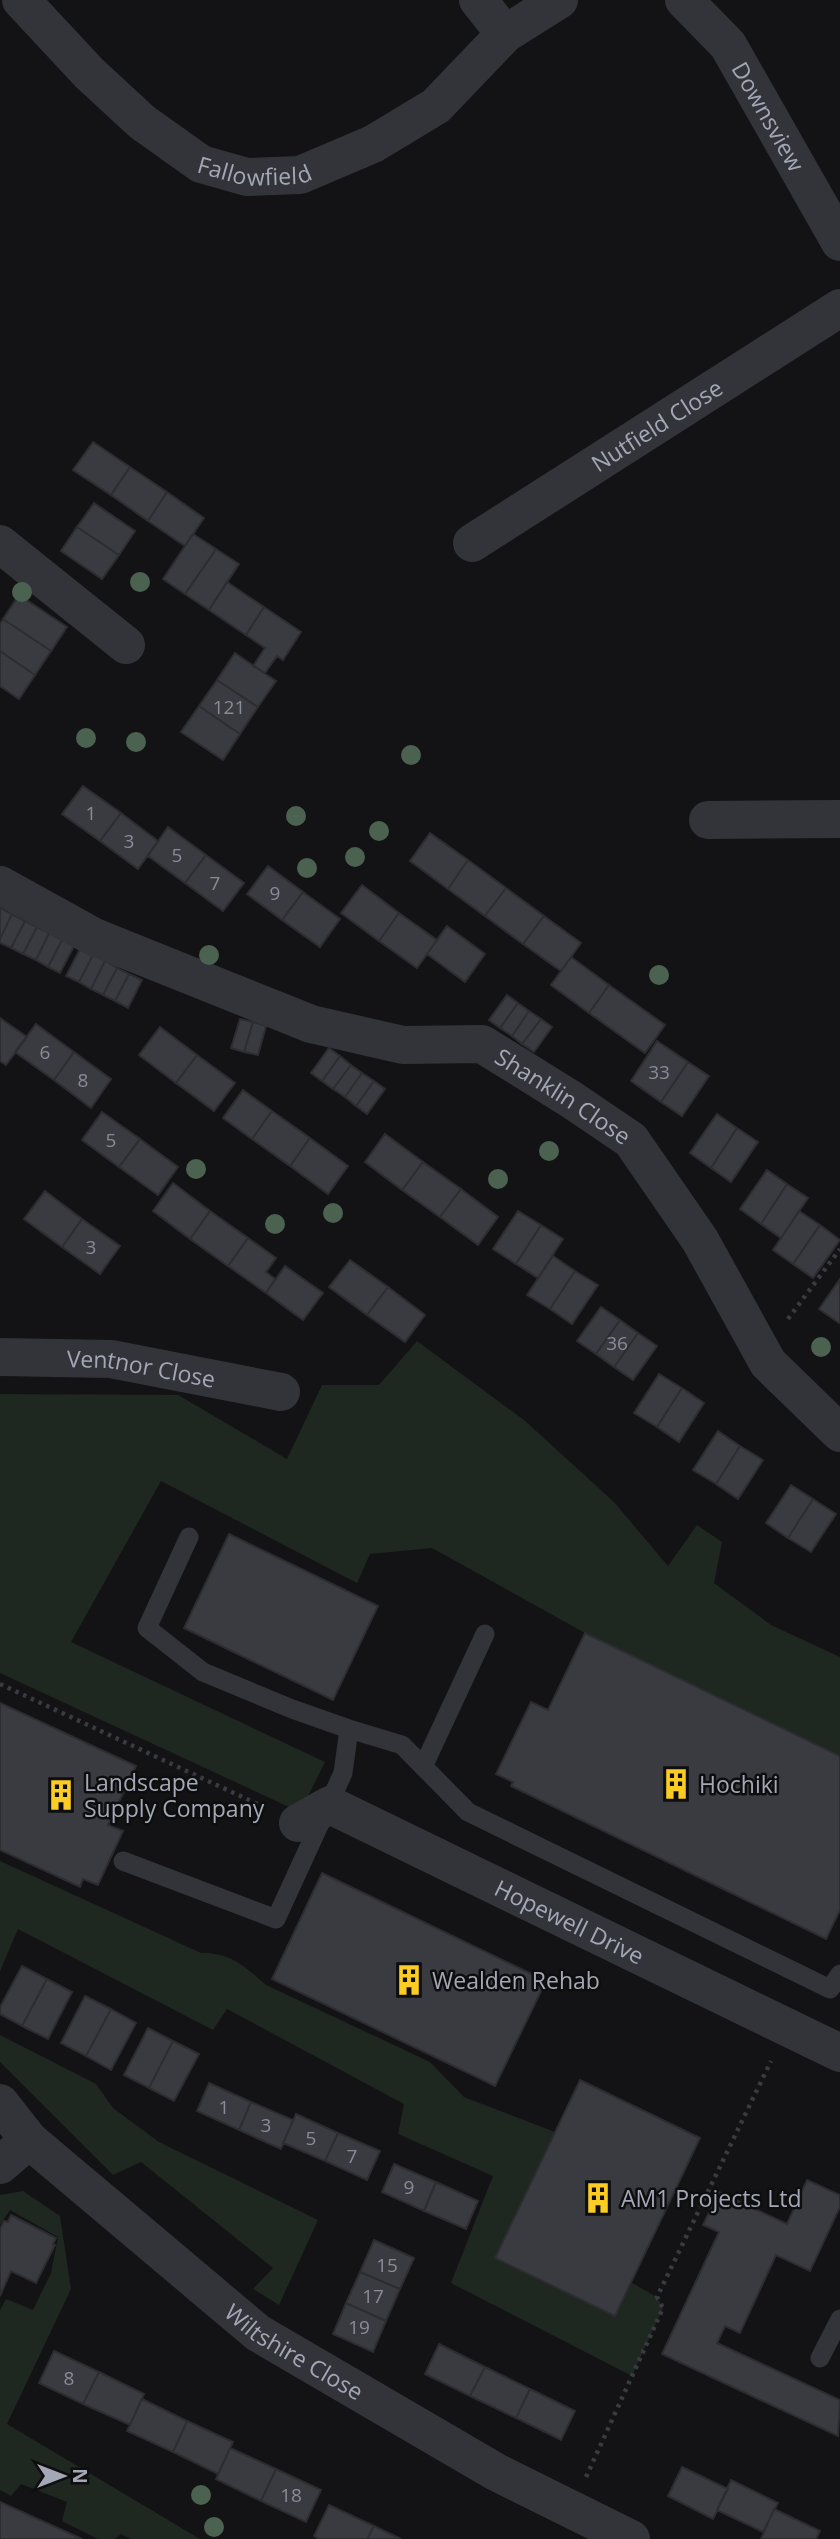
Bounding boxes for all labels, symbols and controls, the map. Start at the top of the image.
street label: Downsview [725,56,813,177]
street label: Fallowfield [194,148,316,193]
street label: Nutfield Close [585,371,728,479]
house number: 121 [213,694,245,720]
house number: 1 [86,800,96,826]
house number: 3 [124,828,134,854]
house number: 5 [172,842,182,868]
house number: 7 [210,870,220,896]
house number: 9 [270,880,280,906]
house number: 6 [40,1039,50,1065]
street label: Shanklin Close [489,1040,637,1151]
house number: 33 [648,1059,670,1085]
house number: 8 [78,1067,88,1093]
house number: 5 [106,1127,116,1153]
house number: 3 [86,1234,96,1260]
house number: 36 [606,1330,628,1356]
street label: Ventnor Close [67,1342,218,1395]
place label: Landscape Supply Company [84,1766,265,1824]
building icon: Hochiki [659,1767,693,1801]
place label: Hochiki [699,1768,779,1800]
building icon: Landscape Supply Company [44,1778,78,1812]
street label: Hopewell Drive [489,1872,650,1971]
building icon: Wealden Rehab [392,1963,426,1997]
place label: Wealden Rehab [432,1964,600,1996]
house number: 1 [219,2094,229,2120]
house number: 3 [261,2112,271,2138]
house number: 5 [306,2125,316,2151]
house number: 7 [347,2143,357,2169]
house number: 9 [404,2174,414,2200]
building icon: AM1 Projects Ltd [581,2181,615,2215]
place label: AM1 Projects Ltd [621,2182,802,2214]
house number: 15 [376,2252,398,2278]
house number: 17 [362,2283,384,2309]
street label: Wiltshire Close [218,2296,369,2407]
house number: 19 [348,2314,370,2340]
house number: 8 [64,2365,74,2391]
north arrow [28,2441,98,2511]
text: N [67,2468,93,2484]
house number: 18 [280,2482,302,2508]

